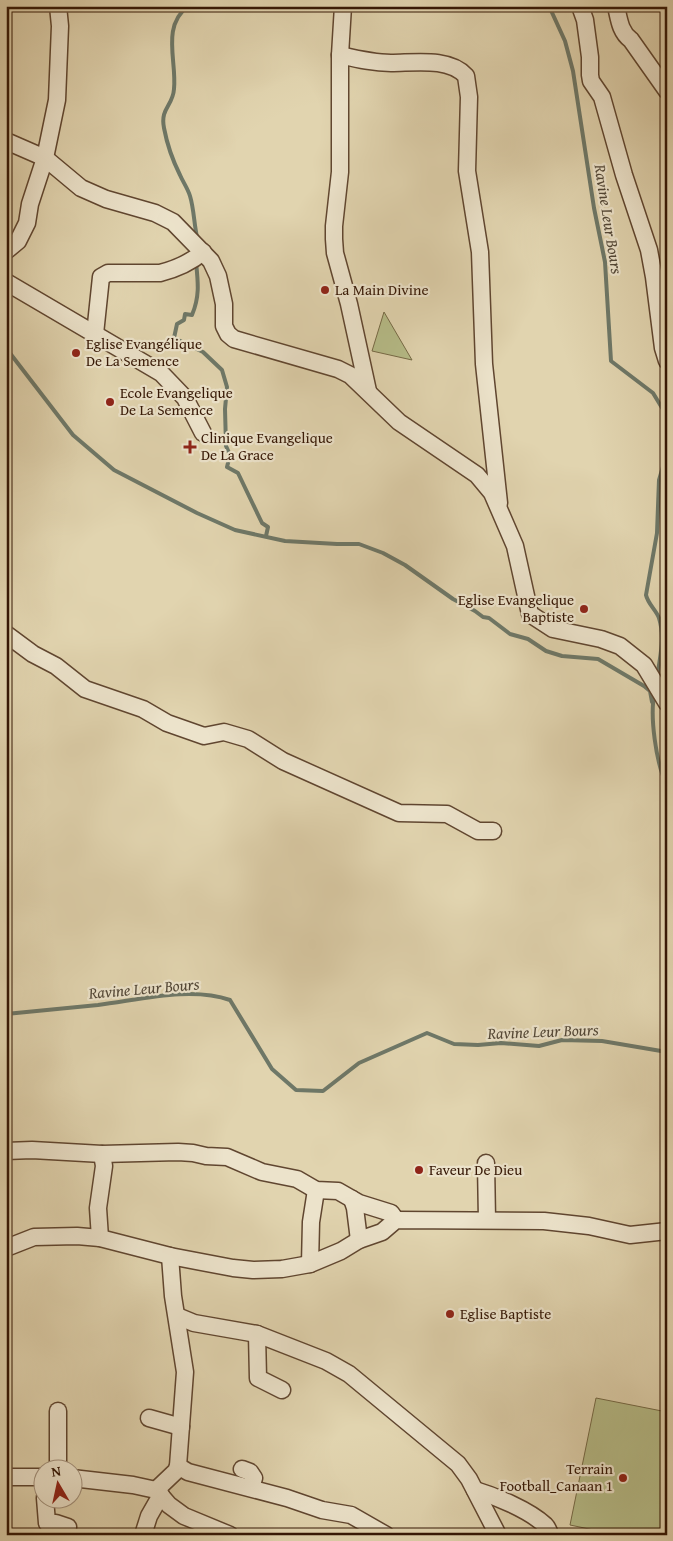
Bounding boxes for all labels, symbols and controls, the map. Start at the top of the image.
water label: Ravine Leur Bours [588,161,630,276]
place label: La Main Divine [335,279,429,300]
marker: La Main Divine [319,284,331,296]
place label: Eglise Evangélique De La Semence [86,333,202,371]
marker: Eglise Evangélique De La Semence [70,347,82,359]
place label: Ecole Evangelique De La Semence [120,382,233,420]
marker: Ecole Evangelique De La Semence [104,396,116,408]
place label: Clinique Evangelique De La Grace [201,427,333,465]
marker: Clinique Evangelique De La Grace [183,440,197,454]
place label: Eglise Evangelique Baptiste [458,589,574,627]
marker: Eglise Evangelique Baptiste [578,603,590,615]
water label: Ravine Leur Bours [87,971,201,1005]
water label: Ravine Leur Bours [486,1017,599,1045]
place label: Faveur De Dieu [429,1159,523,1180]
marker: Faveur De Dieu [413,1164,425,1176]
place label: Eglise Baptiste [460,1303,551,1324]
marker: Eglise Baptiste [444,1308,456,1320]
north arrow [32,1458,82,1508]
place label: Terrain Football_Canaan 1 [500,1458,614,1496]
text: N [50,1460,63,1482]
marker: Terrain Football_Canaan 1 [617,1472,629,1484]

